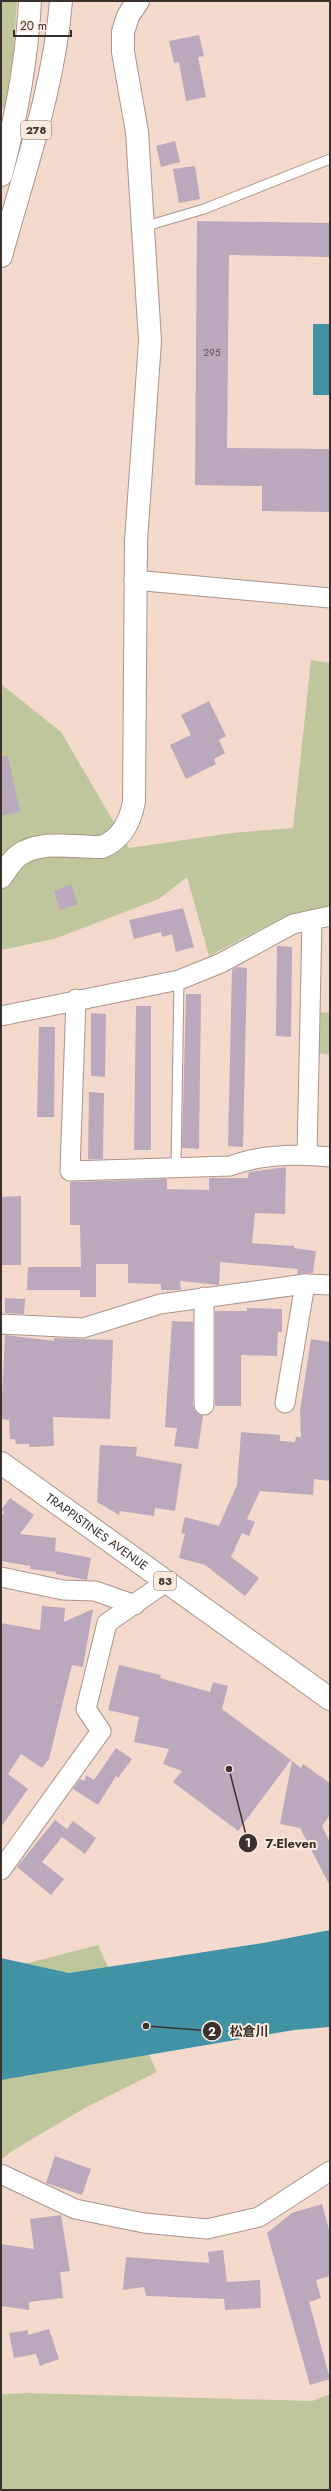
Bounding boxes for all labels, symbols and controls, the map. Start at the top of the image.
scale bar [14,12,71,38]
text: 20 m [20,17,47,35]
road number: 278 [21,121,51,139]
house number: 295 [203,345,221,360]
street label: TRAPPISTINES AVENUE [42,1489,152,1575]
road number: 83 [154,1572,176,1590]
callout: 7-Eleven [238,1831,325,1856]
text: 1 [245,1834,251,1852]
text: 7-Eleven [266,1834,316,1853]
callout: 松倉川 [202,2019,277,2044]
text: 松倉川 [229,2022,269,2041]
text: 2 [208,2023,216,2041]

